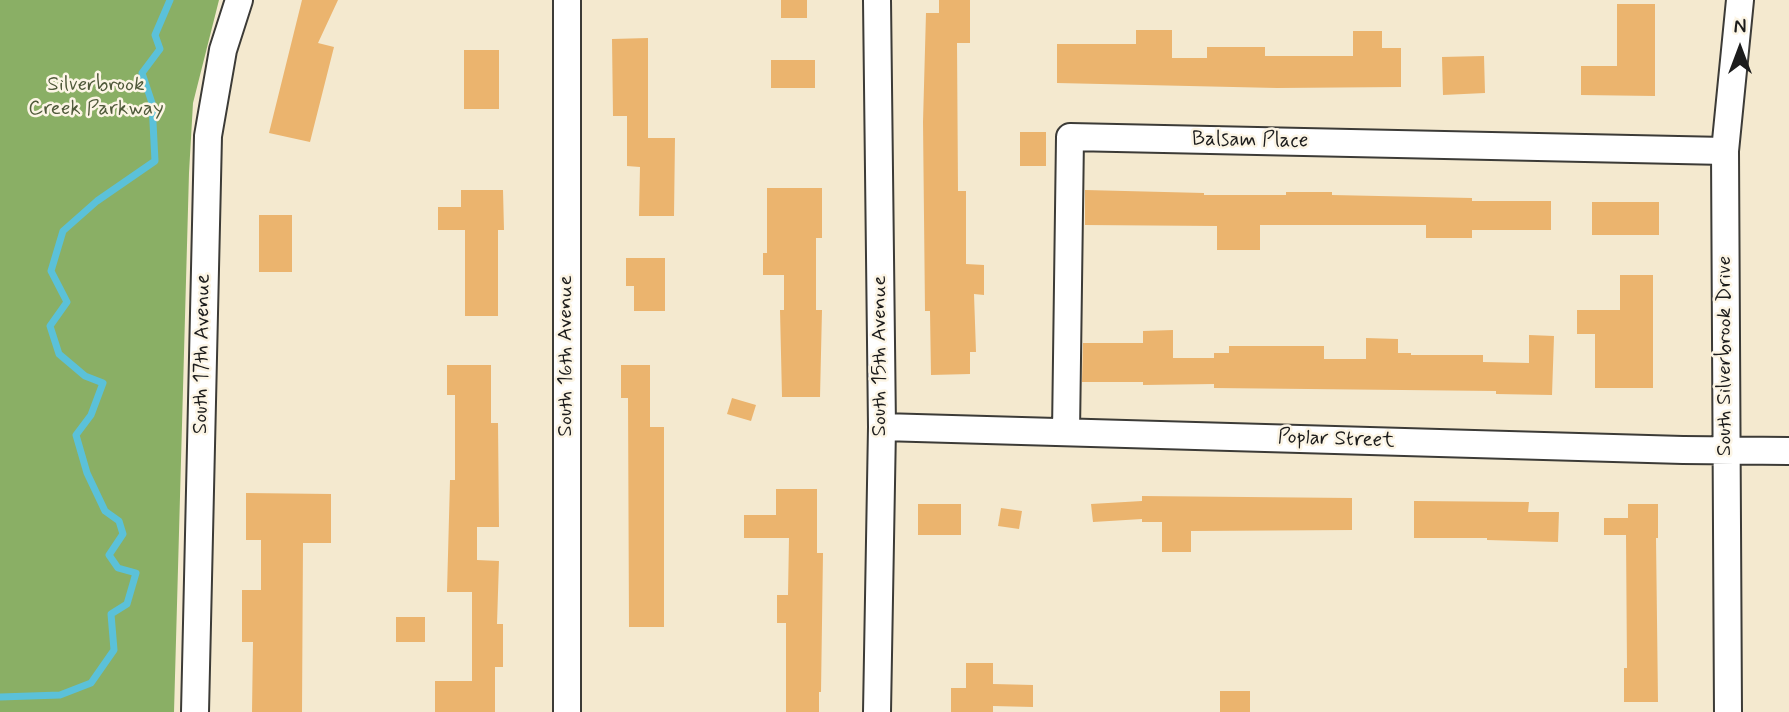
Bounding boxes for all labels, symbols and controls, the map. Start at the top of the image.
north arrow [1705,14,1775,84]
text: N [1734,15,1746,40]
park label: Silverbrook Creek Parkway [28,73,164,123]
street label: Balsam Place [1192,127,1308,155]
street label: South Silverbrook Drive [1713,256,1739,456]
street label: South 17th Avenue [189,274,217,434]
street label: South 16th Avenue [554,275,580,437]
street label: South 15th Avenue [868,275,894,437]
street label: Poplar Street [1277,425,1395,455]

